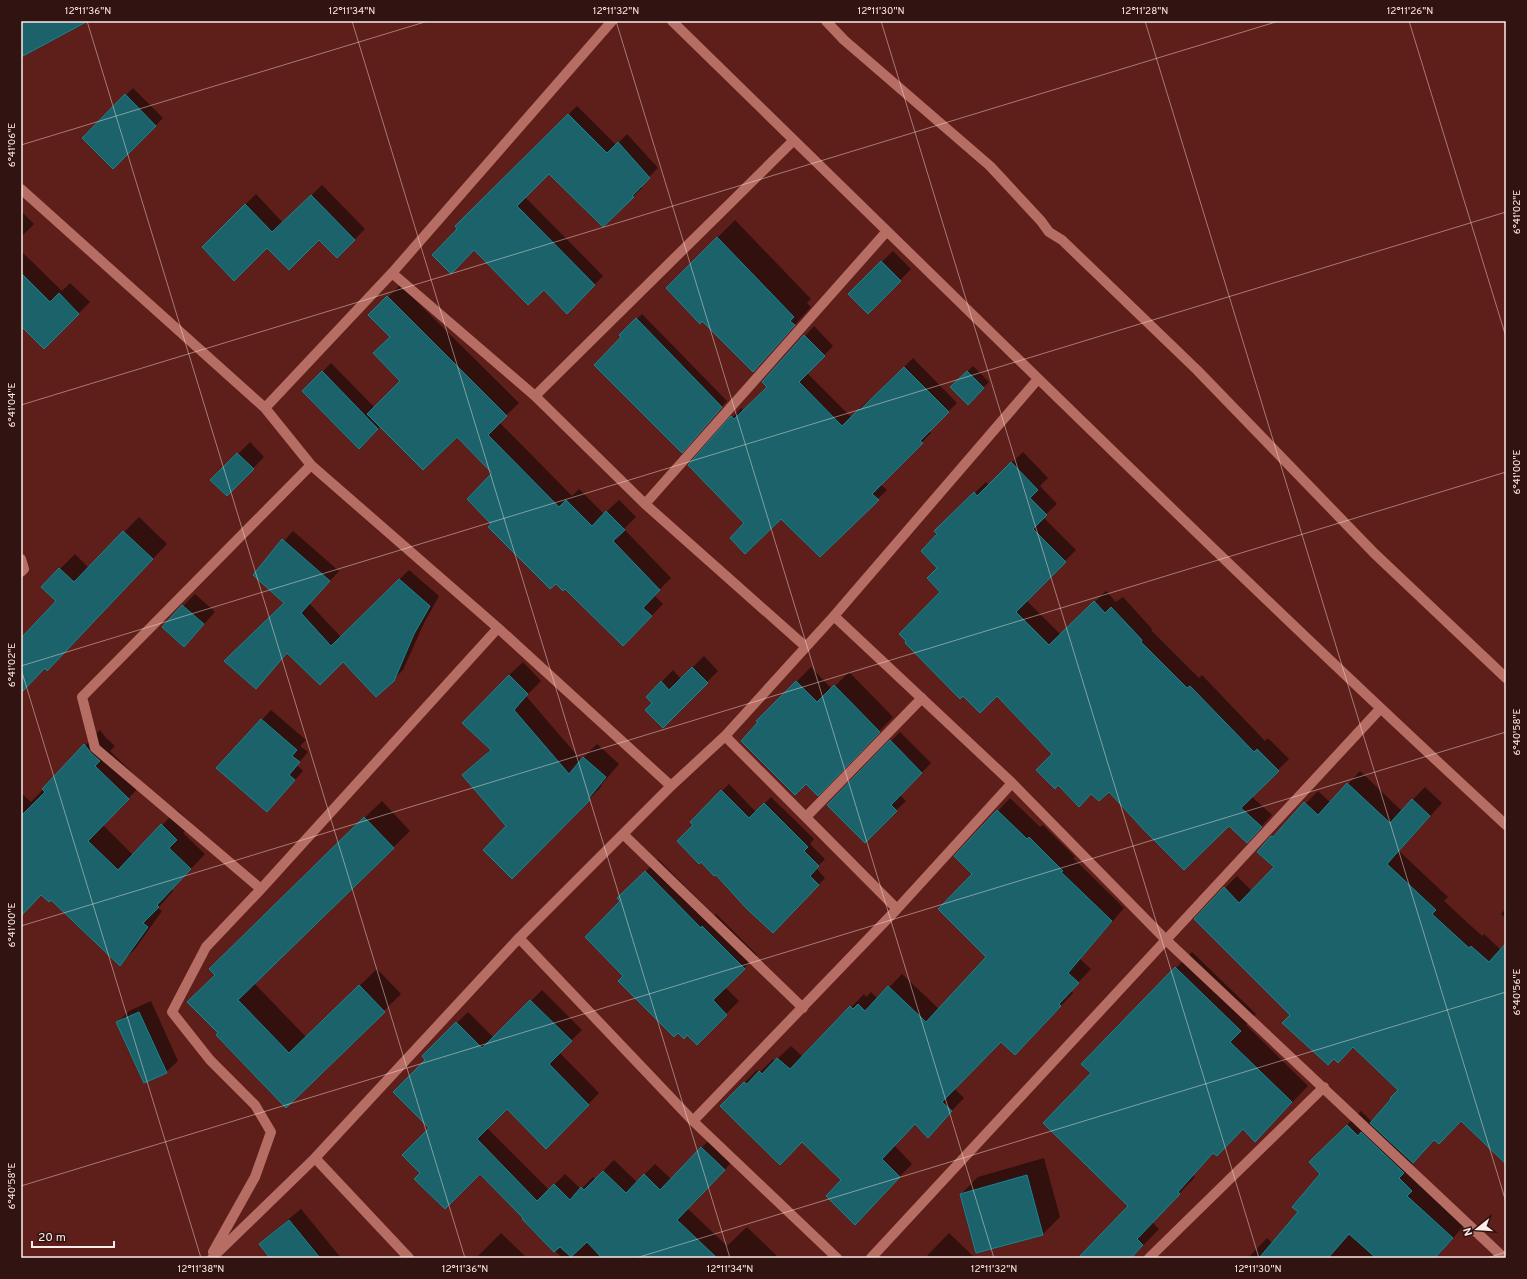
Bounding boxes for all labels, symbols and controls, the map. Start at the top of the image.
text: 12°11'36"N [65,5,111,18]
text: 12°11'34"N [329,5,375,18]
text: 12°11'32"N [593,5,639,18]
text: 12°11'30"N [858,5,905,18]
text: 12°11'28"N [1122,5,1168,18]
text: 12°11'26"N [1387,5,1433,18]
text: 6°41'06"E [6,123,19,167]
text: 6°41'02"E [1511,190,1524,234]
text: 6°41'04"E [6,383,19,427]
text: 6°41'00"E [1511,450,1524,494]
text: 6°41'02"E [6,643,19,687]
text: 6°40'58"E [1511,708,1524,756]
text: 6°41'00"E [6,903,19,947]
text: 6°40'56"E [1511,968,1524,1016]
text: 6°40'58"E [6,1162,19,1210]
north arrow [1457,1209,1497,1249]
scale bar [32,1223,114,1249]
text: N [1461,1226,1476,1237]
text: 20 m [38,1230,66,1246]
text: 12°11'38"N [178,1263,224,1276]
text: 12°11'36"N [442,1263,488,1276]
text: 12°11'34"N [707,1263,753,1276]
text: 12°11'32"N [971,1263,1017,1276]
text: 12°11'30"N [1235,1263,1282,1276]

